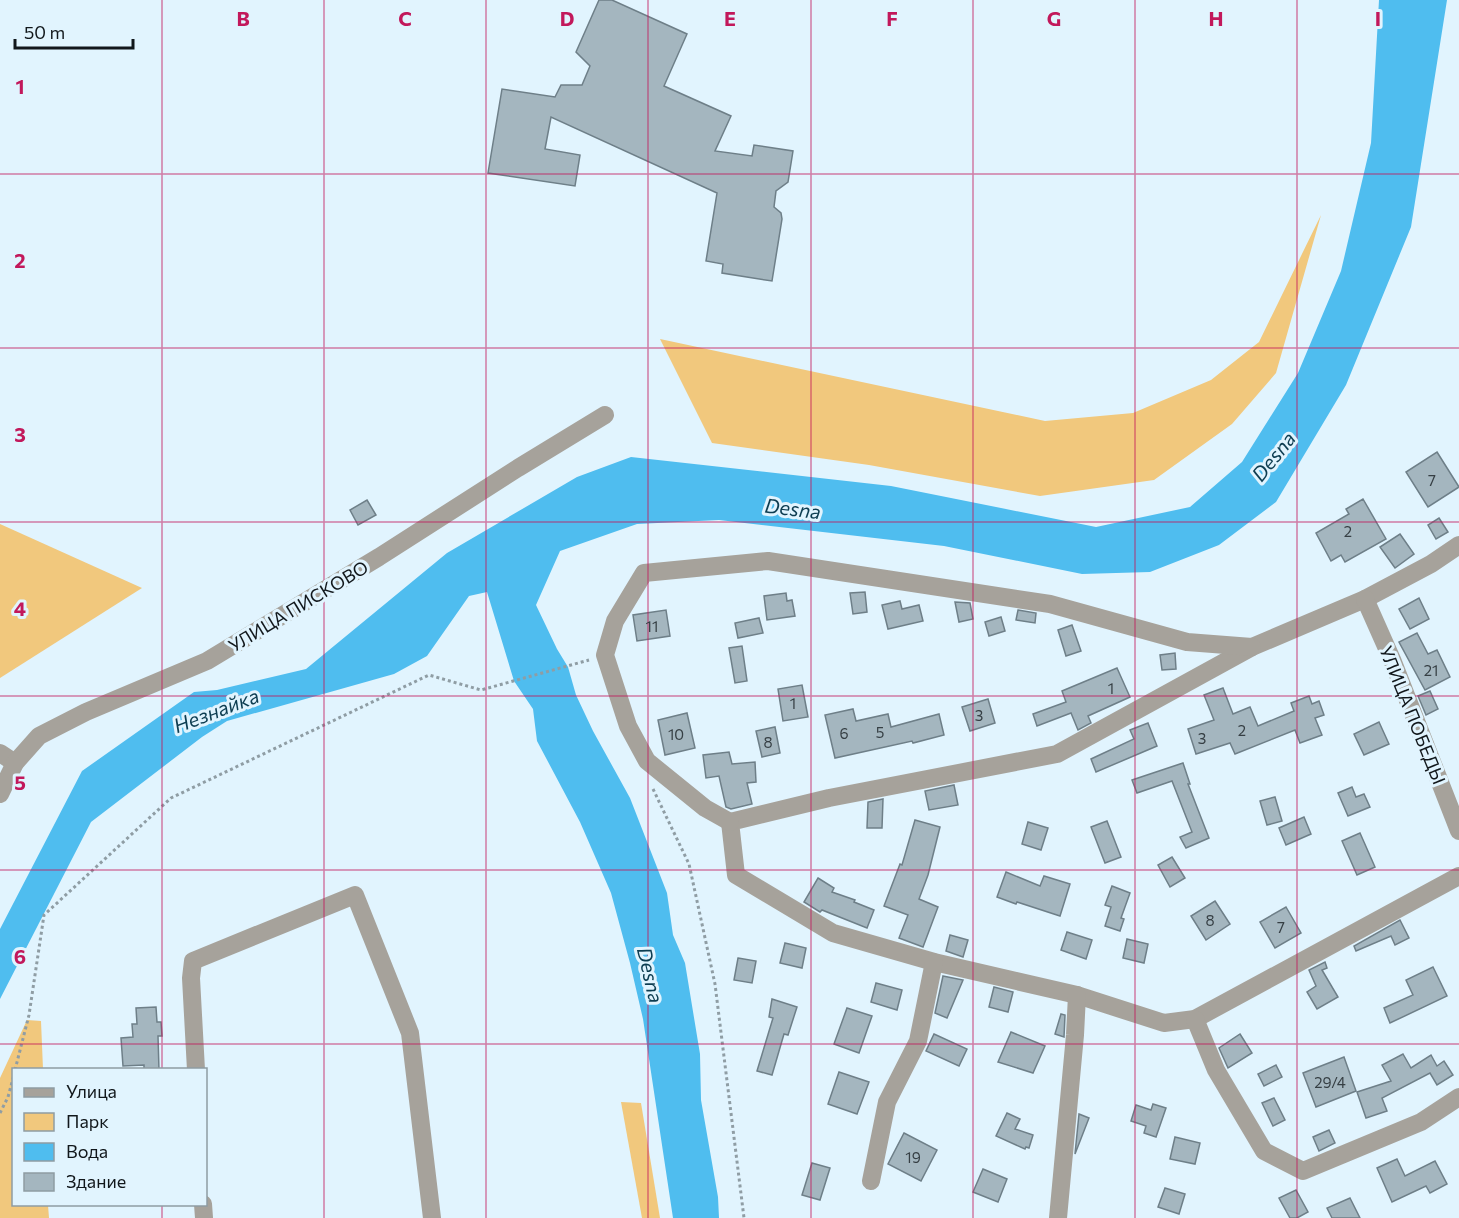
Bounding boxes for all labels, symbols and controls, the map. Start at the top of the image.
text: B [236,6,250,30]
text: C [398,6,412,30]
text: D [560,6,574,30]
text: E [724,6,736,30]
text: F [886,6,898,30]
text: G [1047,6,1061,30]
text: H [1209,6,1224,30]
text: I [1375,6,1381,30]
scale bar [15,12,134,50]
text: 50 m [24,21,65,43]
text: 1 [15,74,25,98]
text: 2 [14,248,26,272]
text: 3 [14,422,26,446]
water label: Desna [1246,427,1300,485]
house number: 7 [1428,471,1436,489]
water label: Desna [764,493,822,523]
house number: 2 [1344,522,1352,540]
street label: УЛИЦА ПИСКОВО [224,556,372,656]
text: 4 [14,596,26,620]
house number: 11 [646,617,658,635]
street label: УЛИЦА ПОБЕДЫ [1375,642,1451,788]
house number: 21 [1424,661,1438,679]
house number: 1 [1108,679,1114,697]
water label: Незнайка [170,683,262,737]
house number: 1 [790,694,796,712]
house number: 3 [975,706,983,724]
house number: 2 [1238,721,1246,739]
house number: 5 [876,723,884,741]
house number: 6 [839,724,849,742]
house number: 10 [668,725,684,743]
house number: 3 [1198,729,1206,747]
house number: 8 [763,733,773,751]
text: 5 [14,770,26,794]
house number: 8 [1205,911,1215,929]
house number: 7 [1277,918,1285,936]
text: 6 [14,944,26,968]
water label: Desna [633,945,669,1005]
legend [12,1068,207,1206]
house number: 29/4 [1314,1073,1346,1091]
text: Улица [66,1080,117,1102]
text: Парк [66,1110,109,1132]
text: Вода [66,1140,108,1162]
house number: 19 [905,1148,921,1166]
text: Здание [66,1170,126,1192]

